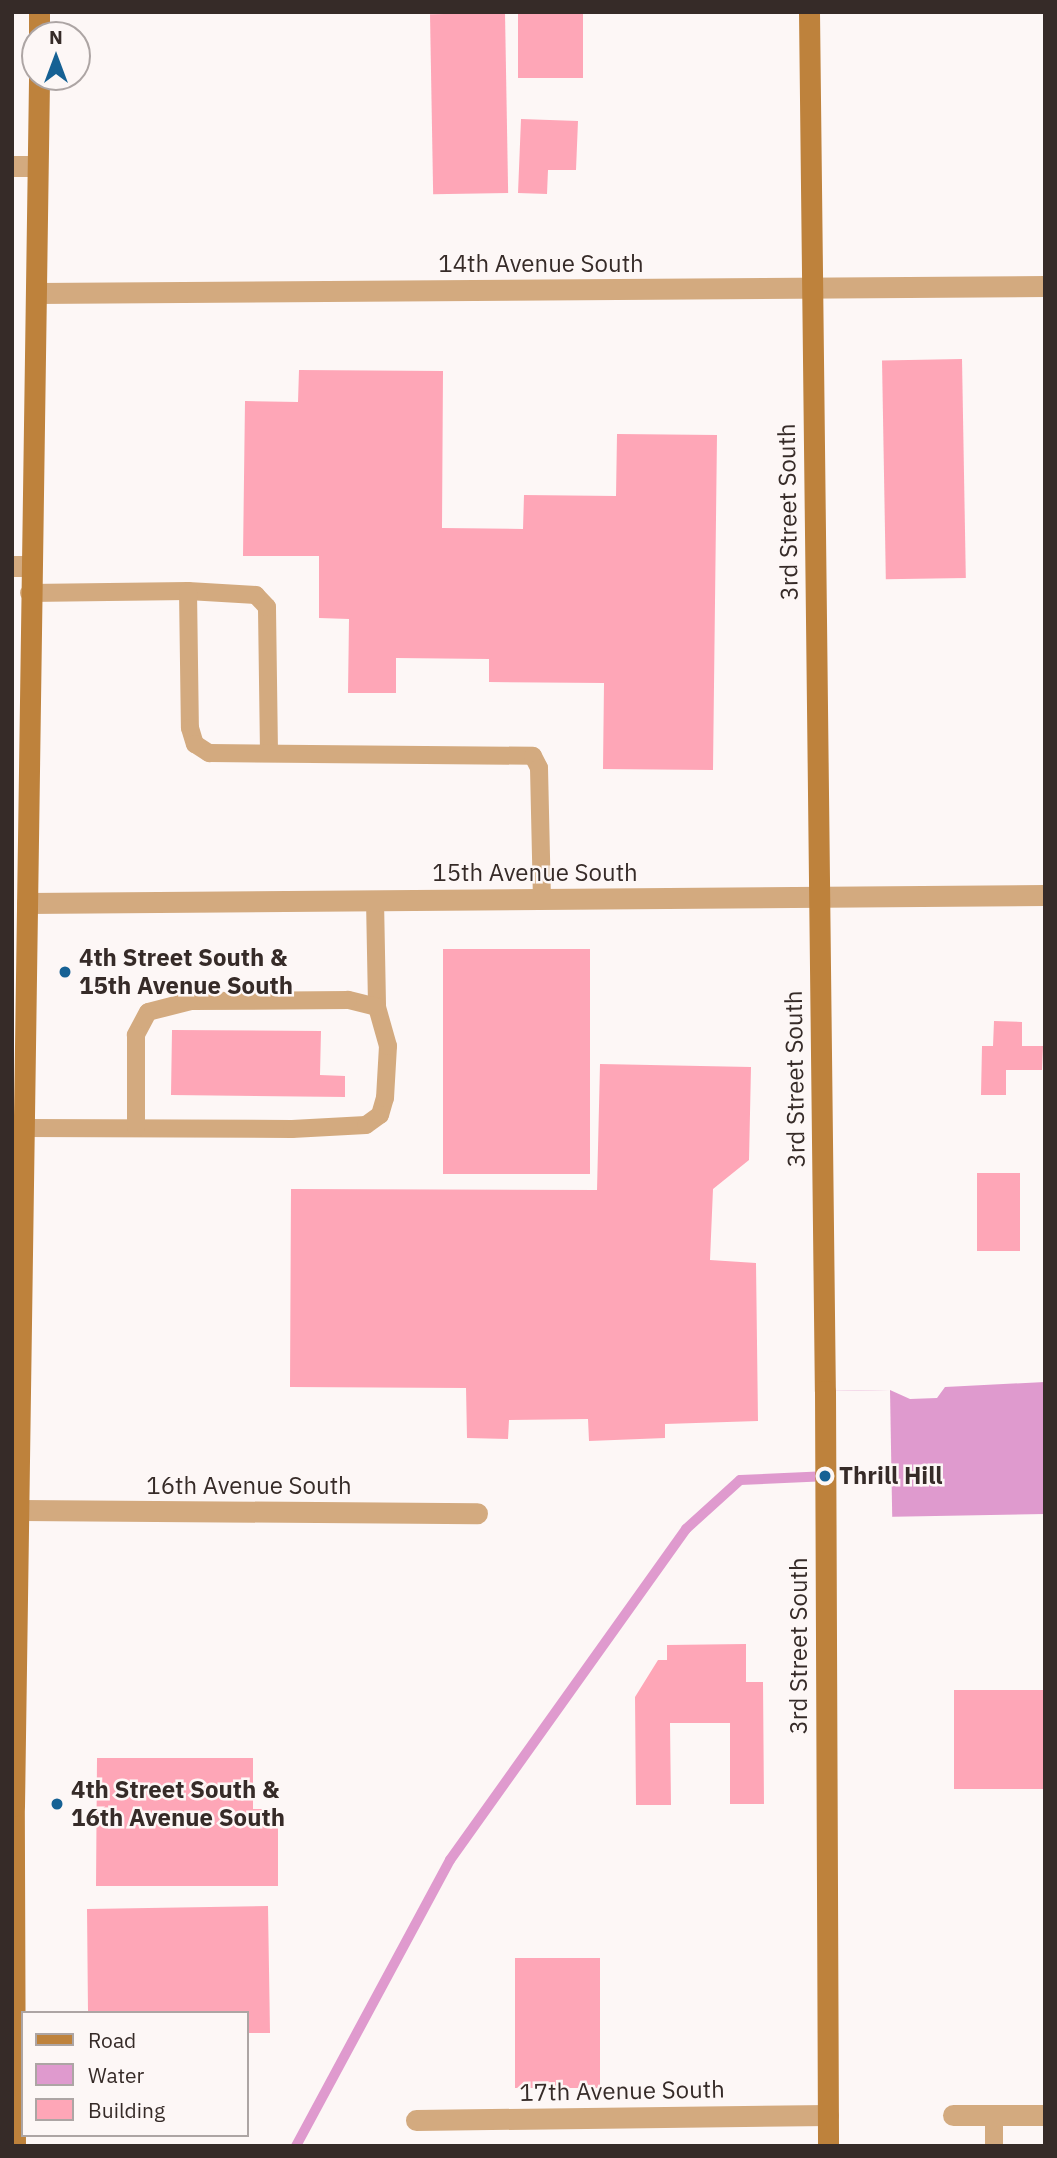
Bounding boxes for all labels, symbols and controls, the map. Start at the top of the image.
north arrow [21,21,91,91]
text: N [49,25,63,49]
street label: 14th Avenue South [438,250,644,278]
street label: 3rd Street South [772,423,804,601]
street label: 15th Avenue South [432,859,638,887]
place label: 4th Street South & 15th Avenue South [79,944,293,1000]
marker: 4th Street South & 15th Avenue South [57,964,73,980]
street label: 3rd Street South [779,990,811,1168]
place label: Thrill Hill [839,1462,942,1490]
marker: Thrill Hill [817,1468,833,1484]
street label: 16th Avenue South [146,1472,352,1500]
street label: 3rd Street South [785,1557,813,1735]
place label: 4th Street South & 16th Avenue South [71,1776,285,1832]
marker: 4th Street South & 16th Avenue South [49,1796,65,1812]
legend [21,2011,248,2137]
text: Road [88,2026,136,2054]
text: Water [88,2061,144,2089]
street label: 17th Avenue South [519,2075,725,2107]
text: Building [88,2096,165,2124]

